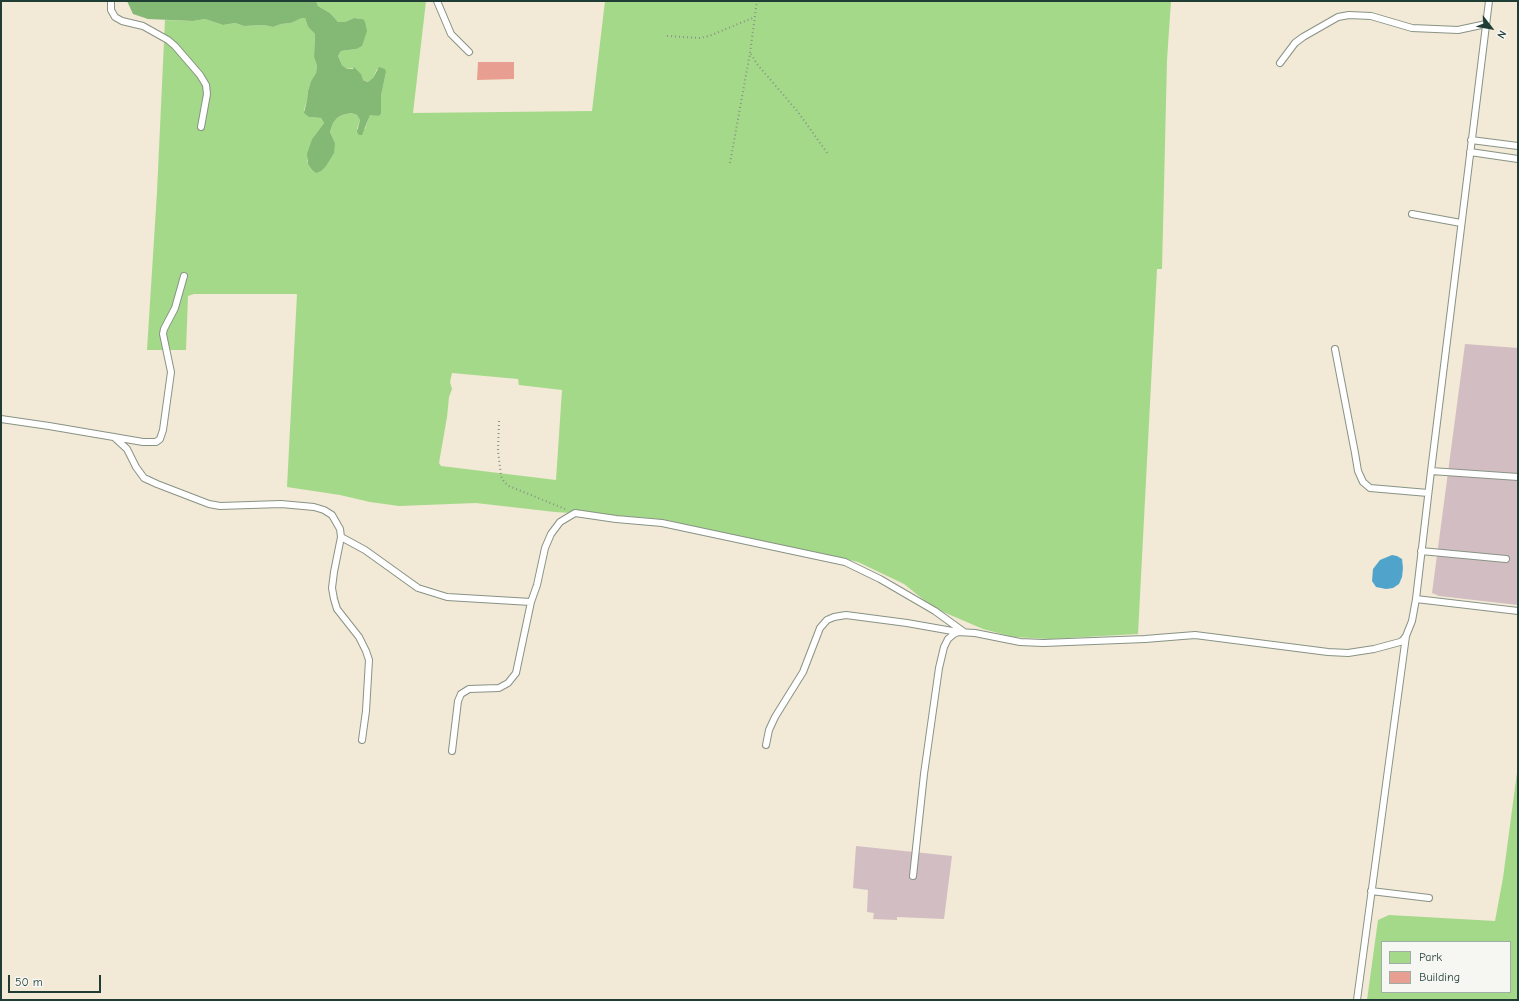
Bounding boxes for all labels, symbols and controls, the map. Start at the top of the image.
north arrow [1471,8,1511,48]
text: N [1494,28,1509,41]
legend [1381,941,1511,993]
text: Park [1419,950,1442,964]
scale bar [10,967,103,993]
text: Building [1419,970,1460,984]
text: 50 m [15,975,43,989]

